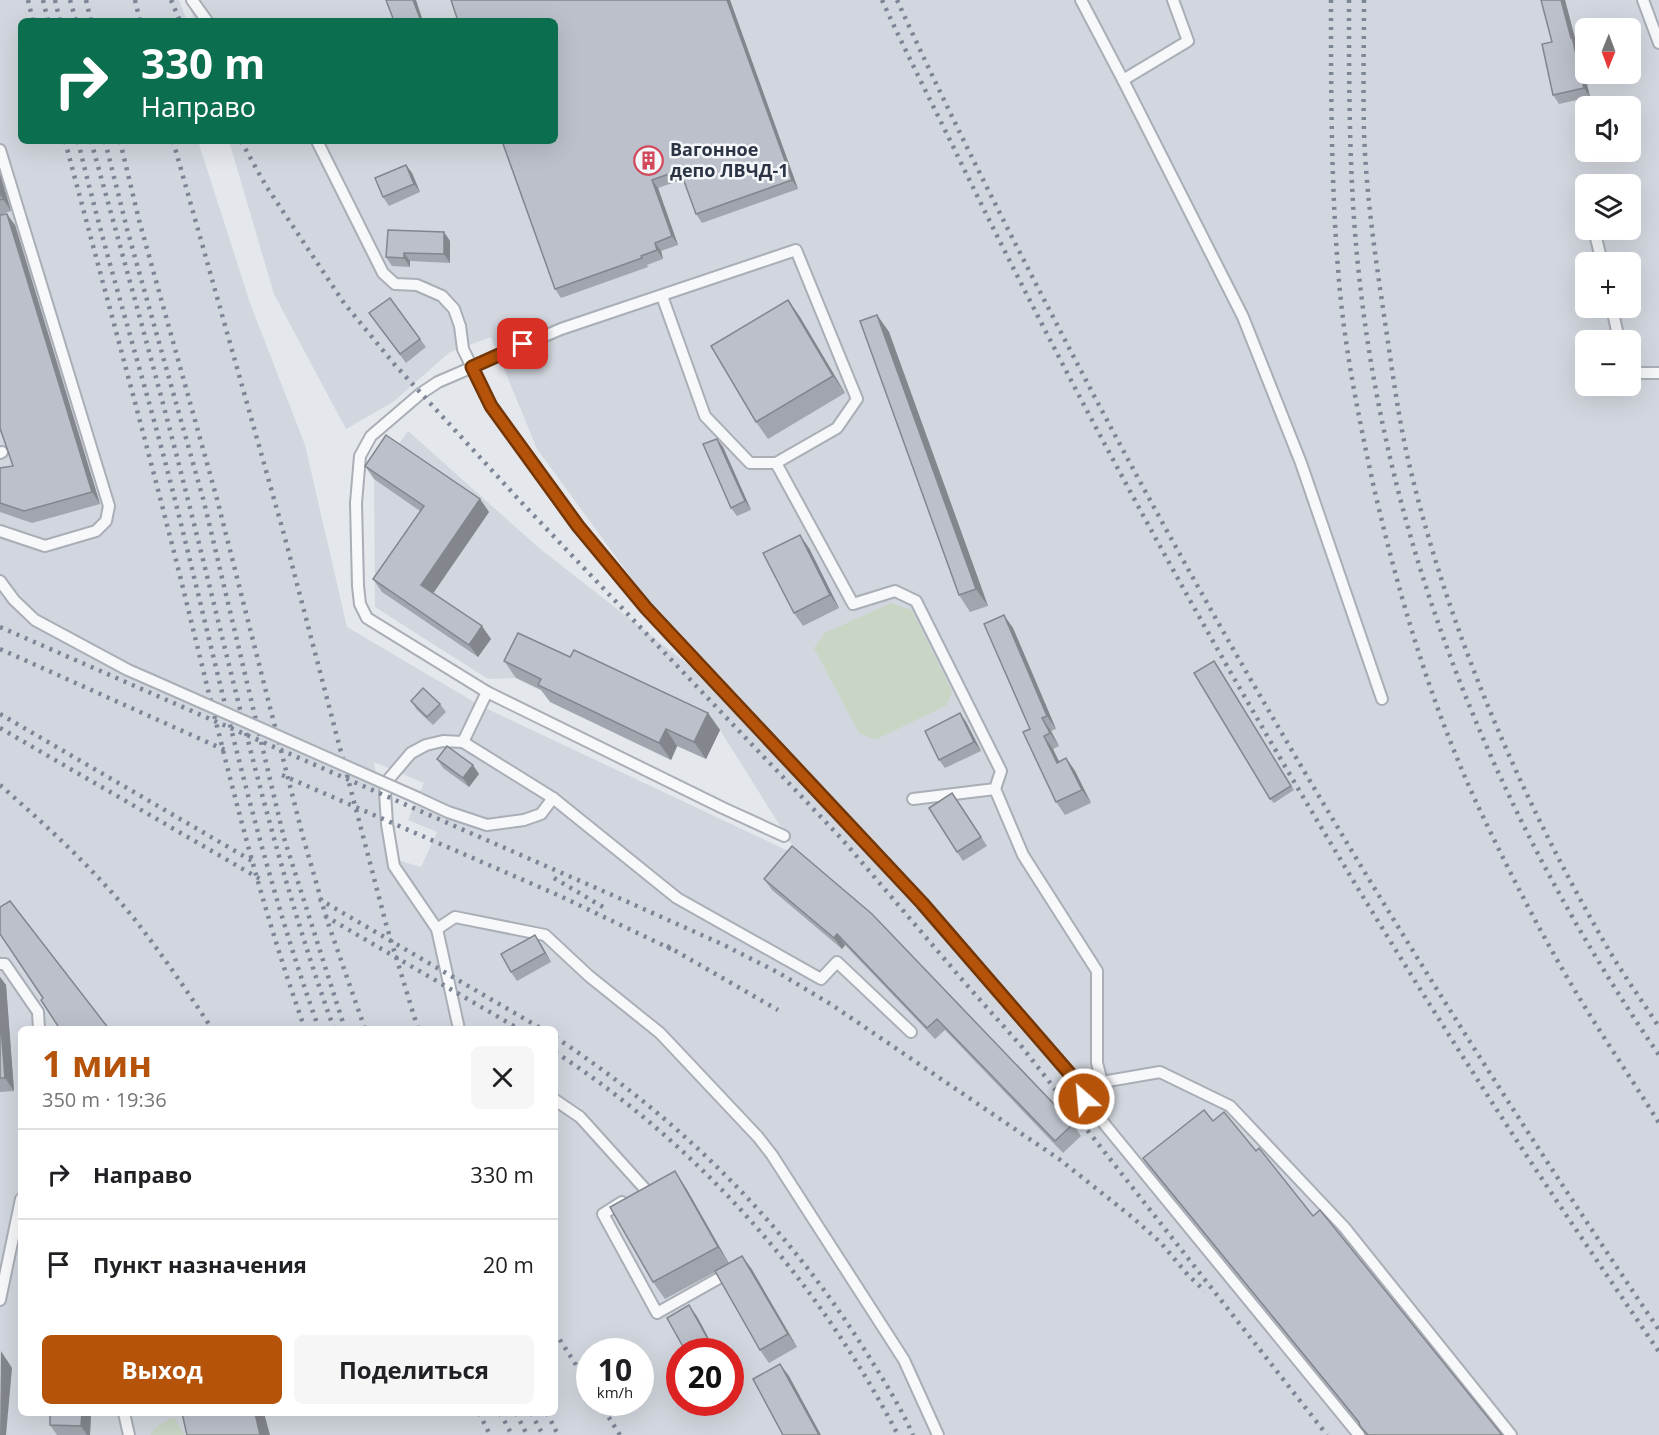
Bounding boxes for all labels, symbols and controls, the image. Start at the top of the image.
north arrow [1575,18,1641,84]
map controls [1575,18,1641,396]
text: 330 m [141,34,265,91]
icon: right [42,42,120,120]
text: Направо [141,88,256,125]
button: sound [1575,96,1641,162]
place label: Вагонное депо ЛВЧД-1 [670,137,789,182]
building icon: Вагонное депо ЛВЧД-1 [633,144,665,176]
button: layers [1575,174,1641,240]
button: + [1575,252,1641,318]
pin [497,318,548,369]
icon: arrive [506,327,539,360]
button: − [1575,330,1641,396]
text: 1 мин [42,1039,152,1088]
button: close [471,1046,534,1109]
position arrow [1052,1067,1116,1131]
text: 350 m · 19:36 [42,1086,167,1113]
icon: right [42,1158,75,1191]
text: Направо [93,1159,192,1189]
text: 330 m [470,1159,534,1189]
icon: arrive [42,1248,75,1281]
text: Пункт назначения [93,1249,307,1279]
text: 20 m [483,1249,534,1279]
button: Выход [42,1335,282,1404]
button: Поделиться [294,1335,534,1404]
speed limit sign: 20 [666,1338,744,1416]
text: 10 [598,1349,632,1390]
text: km/h [597,1382,633,1402]

